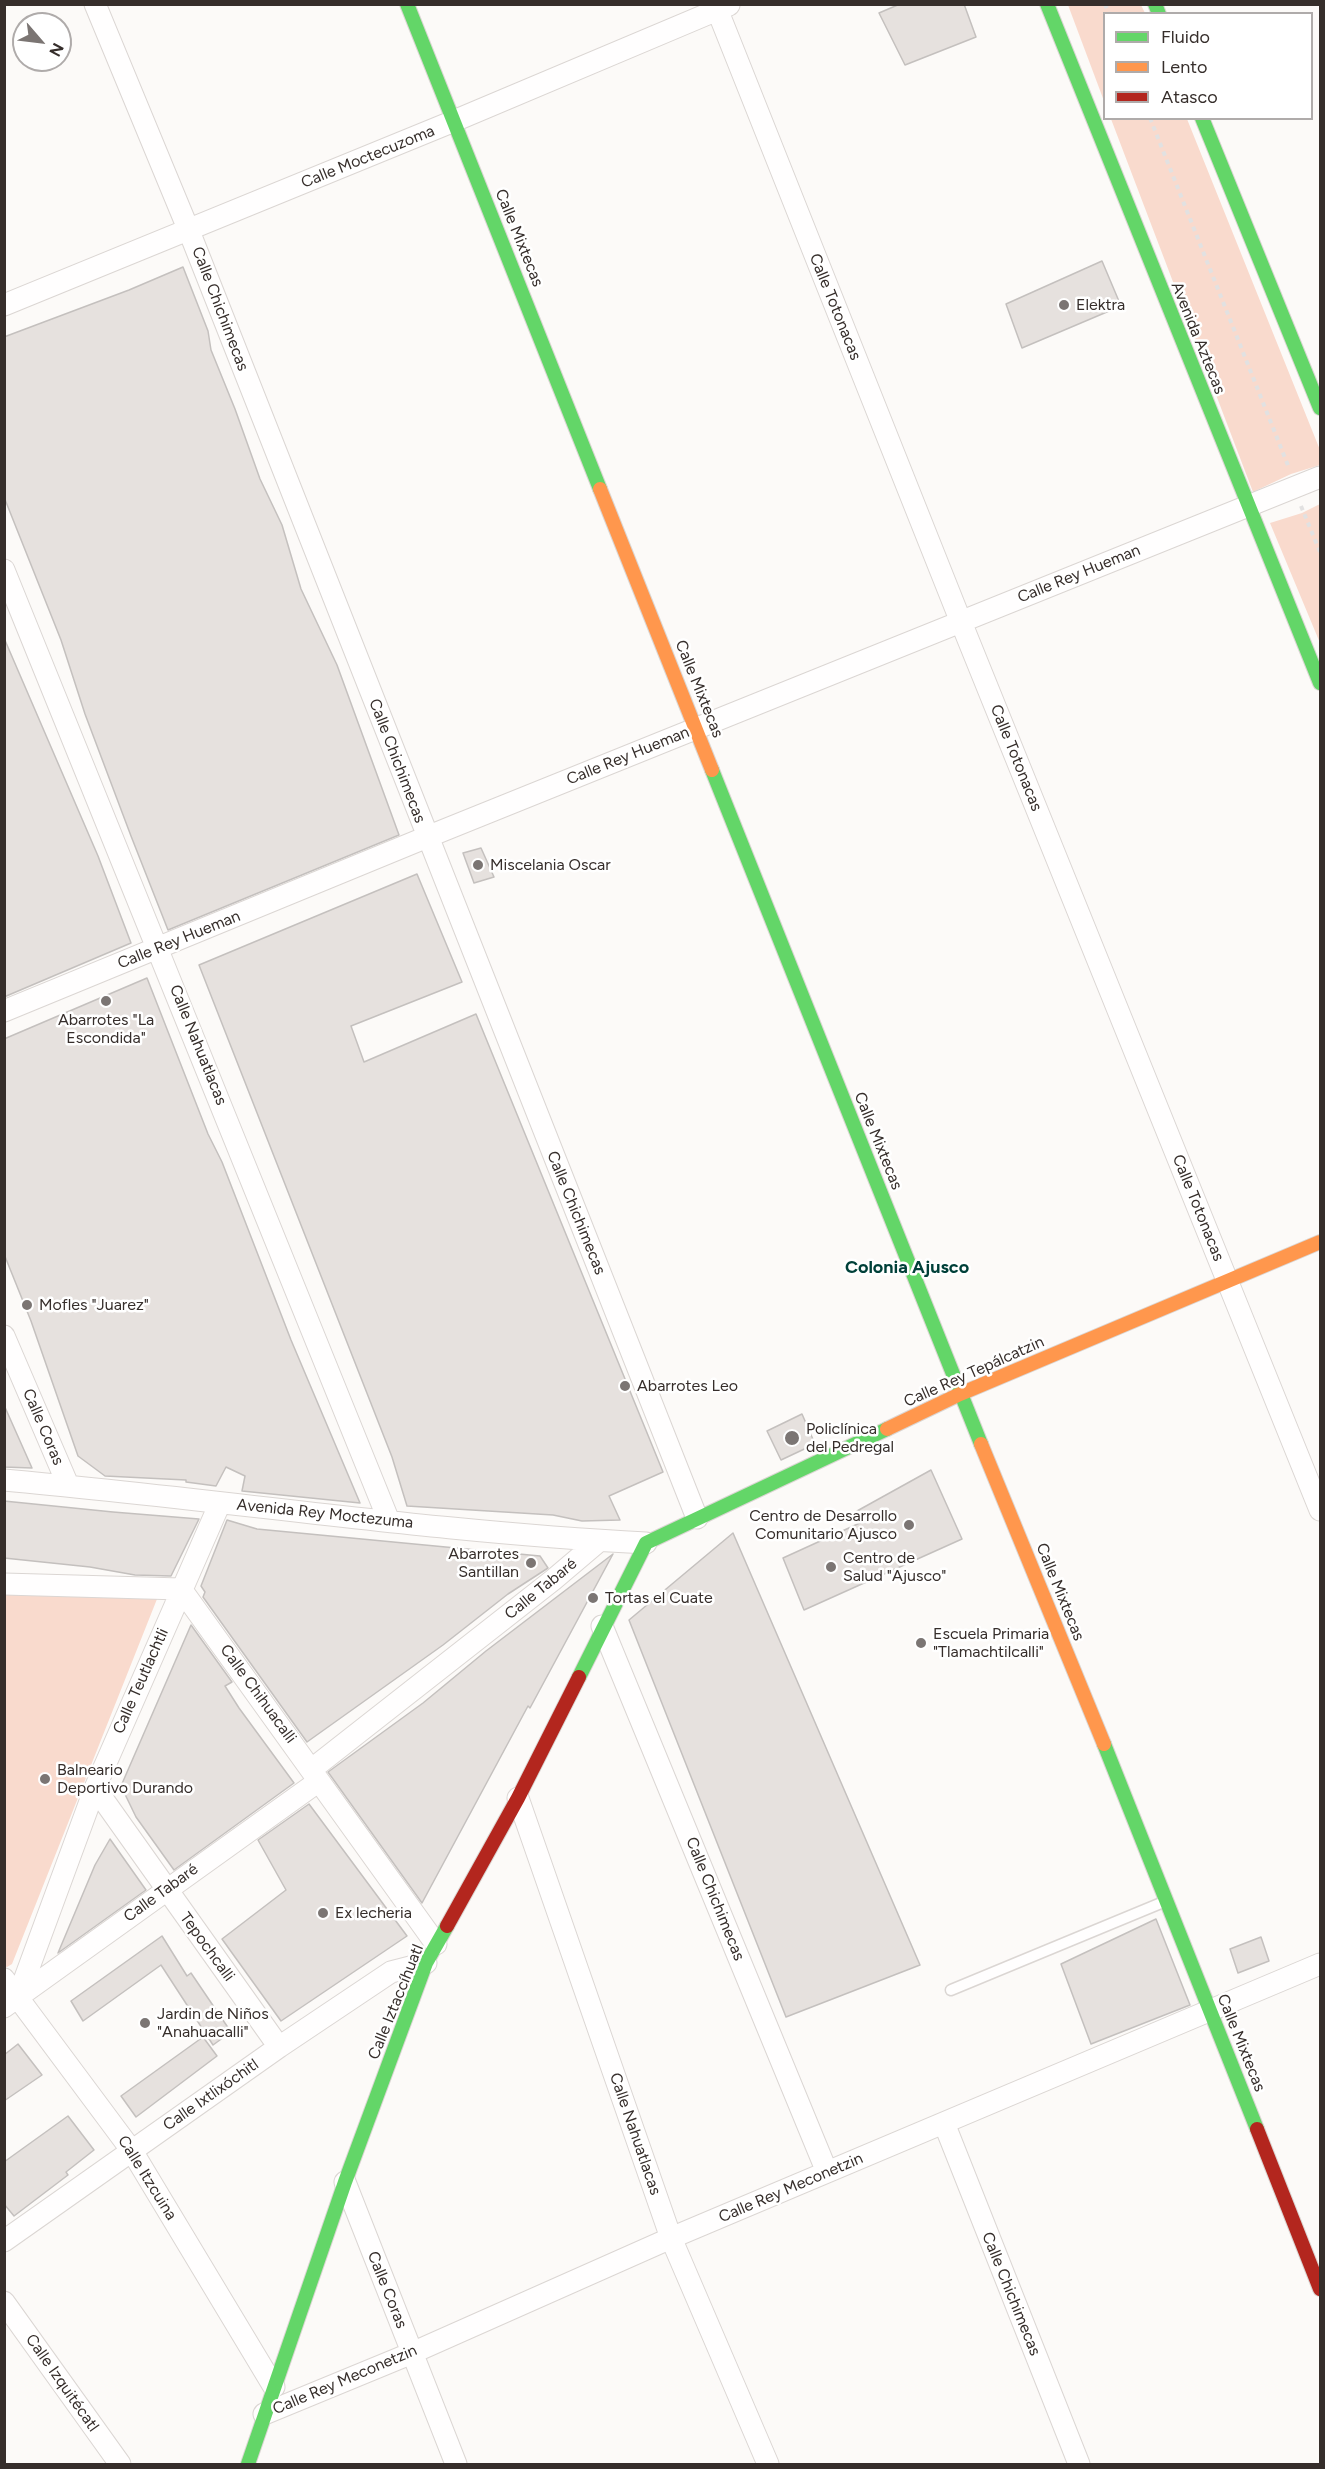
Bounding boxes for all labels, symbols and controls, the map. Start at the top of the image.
north arrow [12,12,72,72]
legend [1103,12,1313,120]
text: Fluido [1161,26,1210,48]
text: N [45,40,68,60]
text: Lento [1161,56,1207,78]
text: Atasco [1161,86,1218,108]
street label: Calle Moctecuzoma [299,121,437,193]
street label: Calle Mixtecas [491,187,547,289]
street label: Calle Chichimecas [187,244,253,374]
street label: Calle Totonacas [805,251,865,363]
street label: Avenida Aztecas [1167,279,1229,397]
place label: Elektra [1076,295,1125,315]
marker: Elektra [1057,298,1071,312]
street label: Calle Rey Hueman [1015,541,1143,607]
street label: Calle Mixtecas [671,638,727,740]
street label: Calle Chichimecas [364,696,430,826]
street label: Calle Totonacas [986,702,1046,814]
street label: Calle Rey Hueman [564,723,692,789]
place label: Miscelania Oscar [490,855,611,875]
marker: Miscelania Oscar [471,858,485,872]
street label: Calle Rey Hueman [115,907,243,973]
street label: Calle Nahuatlacas [165,982,231,1108]
marker: Abarrotes "La Escondida" [99,994,113,1008]
place label: Abarrotes "La Escondida" [58,1010,154,1048]
street label: Calle Mixtecas [850,1090,906,1192]
street label: Calle Chichimecas [542,1148,610,1278]
street label: Calle Totonacas [1168,1152,1228,1264]
district label: Colonia Ajusco [845,1257,969,1279]
place label: Mofles "Juarez" [39,1295,149,1315]
marker: Mofles "Juarez" [20,1298,34,1312]
street label: Calle Rey Tepálcatzin [901,1332,1047,1412]
place label: Abarrotes Leo [637,1376,738,1396]
marker: Abarrotes Leo [618,1379,632,1393]
street label: Calle Coras [18,1386,68,1468]
place label: Policlínica del Pedregal [806,1419,894,1457]
marker: Policlínica del Pedregal [783,1429,801,1447]
street label: Avenida Rey Moctezuma [236,1495,414,1533]
place label: Centro de Desarrollo Comunitario Ajusco [749,1506,897,1544]
marker: Centro de Desarrollo Comunitario Ajusco [902,1518,916,1532]
street label: Calle Mixtecas [1032,1541,1088,1643]
place label: Abarrotes Santillan [448,1544,519,1582]
place label: Centro de Salud "Ajusco" [843,1548,946,1586]
street label: Calle Tabaré [501,1554,581,1624]
marker: Abarrotes Santillan [524,1556,538,1570]
marker: Centro de Salud "Ajusco" [824,1560,838,1574]
place label: Tortas el Cuate [605,1588,713,1608]
marker: Tortas el Cuate [586,1591,600,1605]
place label: Escuela Primaria "Tlamachtilcalli" [933,1624,1049,1662]
street label: Calle Teutlachtli [109,1625,173,1737]
marker: Escuela Primaria "Tlamachtilcalli" [914,1636,928,1650]
street label: Calle Chihuacalli [216,1641,300,1747]
place label: Balneario Deportivo Durando [57,1760,193,1798]
marker: Balneario Deportivo Durando [38,1772,52,1786]
street label: Calle Chichimecas [681,1834,749,1964]
street label: Calle Tabaré [120,1860,202,1926]
place label: Ex lecheria [335,1903,412,1923]
marker: Ex lecheria [316,1906,330,1920]
street label: Tepochcalli [176,1909,238,1985]
street label: Calle Iztaccíhuatl [364,1942,428,2062]
street label: Calle Mixtecas [1213,1992,1269,2094]
place label: Jardin de Niños "Anahuacalli" [157,2004,269,2042]
marker: Jardin de Niños "Anahuacalli" [138,2016,152,2030]
street label: Calle Ixtlixóchitl [159,2055,263,2135]
street label: Calle Nahuatlacas [605,2070,665,2198]
street label: Calle Itzcuina [113,2132,181,2224]
street label: Calle Rey Meconetzin [716,2149,866,2227]
street label: Calle Chichimecas [977,2229,1045,2359]
street label: Calle Coras [363,2249,411,2331]
street label: Calle Izquitécatl [21,2331,103,2435]
street label: Calle Rey Meconetzin [270,2341,420,2419]

